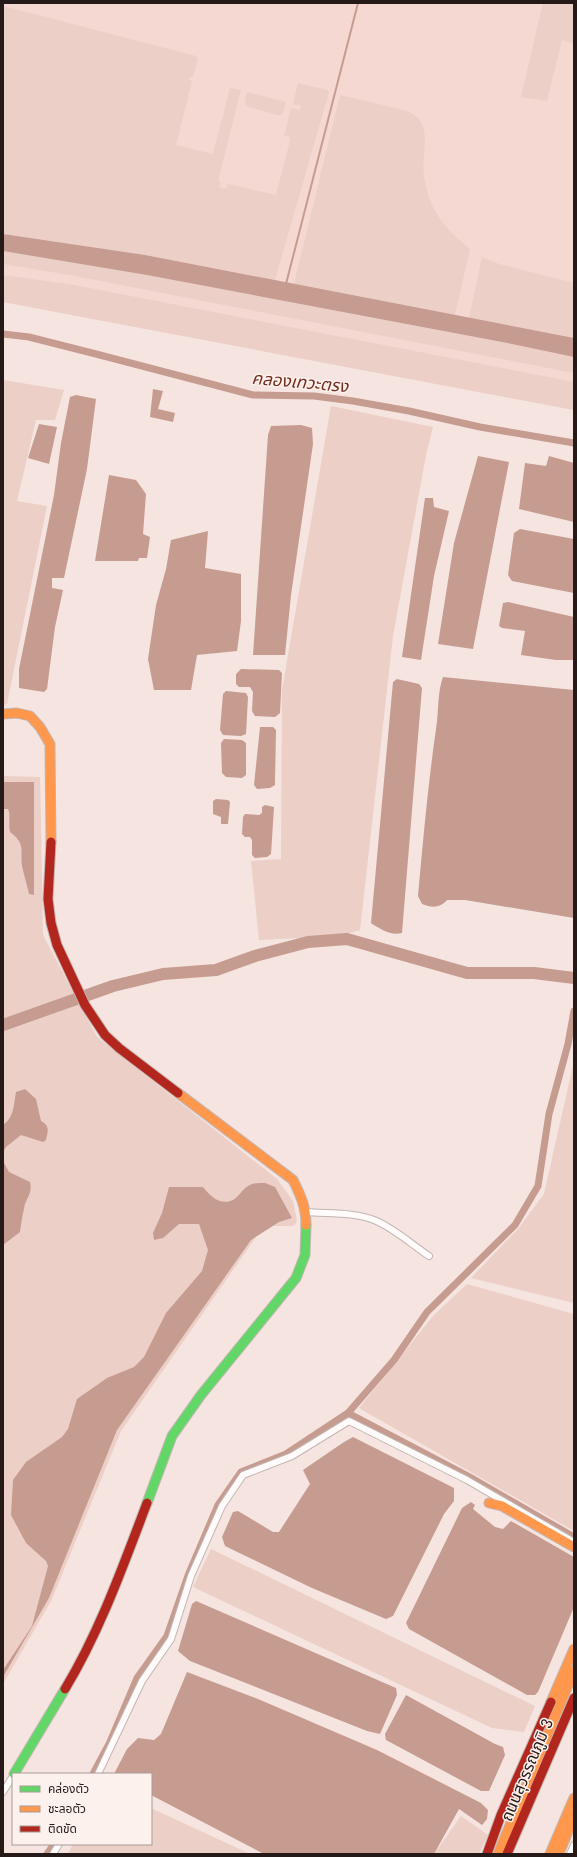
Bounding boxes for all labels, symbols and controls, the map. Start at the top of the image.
water label: คลองเทวะตรง [251,366,350,398]
street label: ถนนสุวรรณภูมิ 3 [495,1715,559,1825]
legend [12,1773,152,1845]
text: คล่องตัว [48,1780,89,1798]
text: ชะลอตัว [48,1800,86,1818]
text: ติดขัด [48,1820,77,1838]

